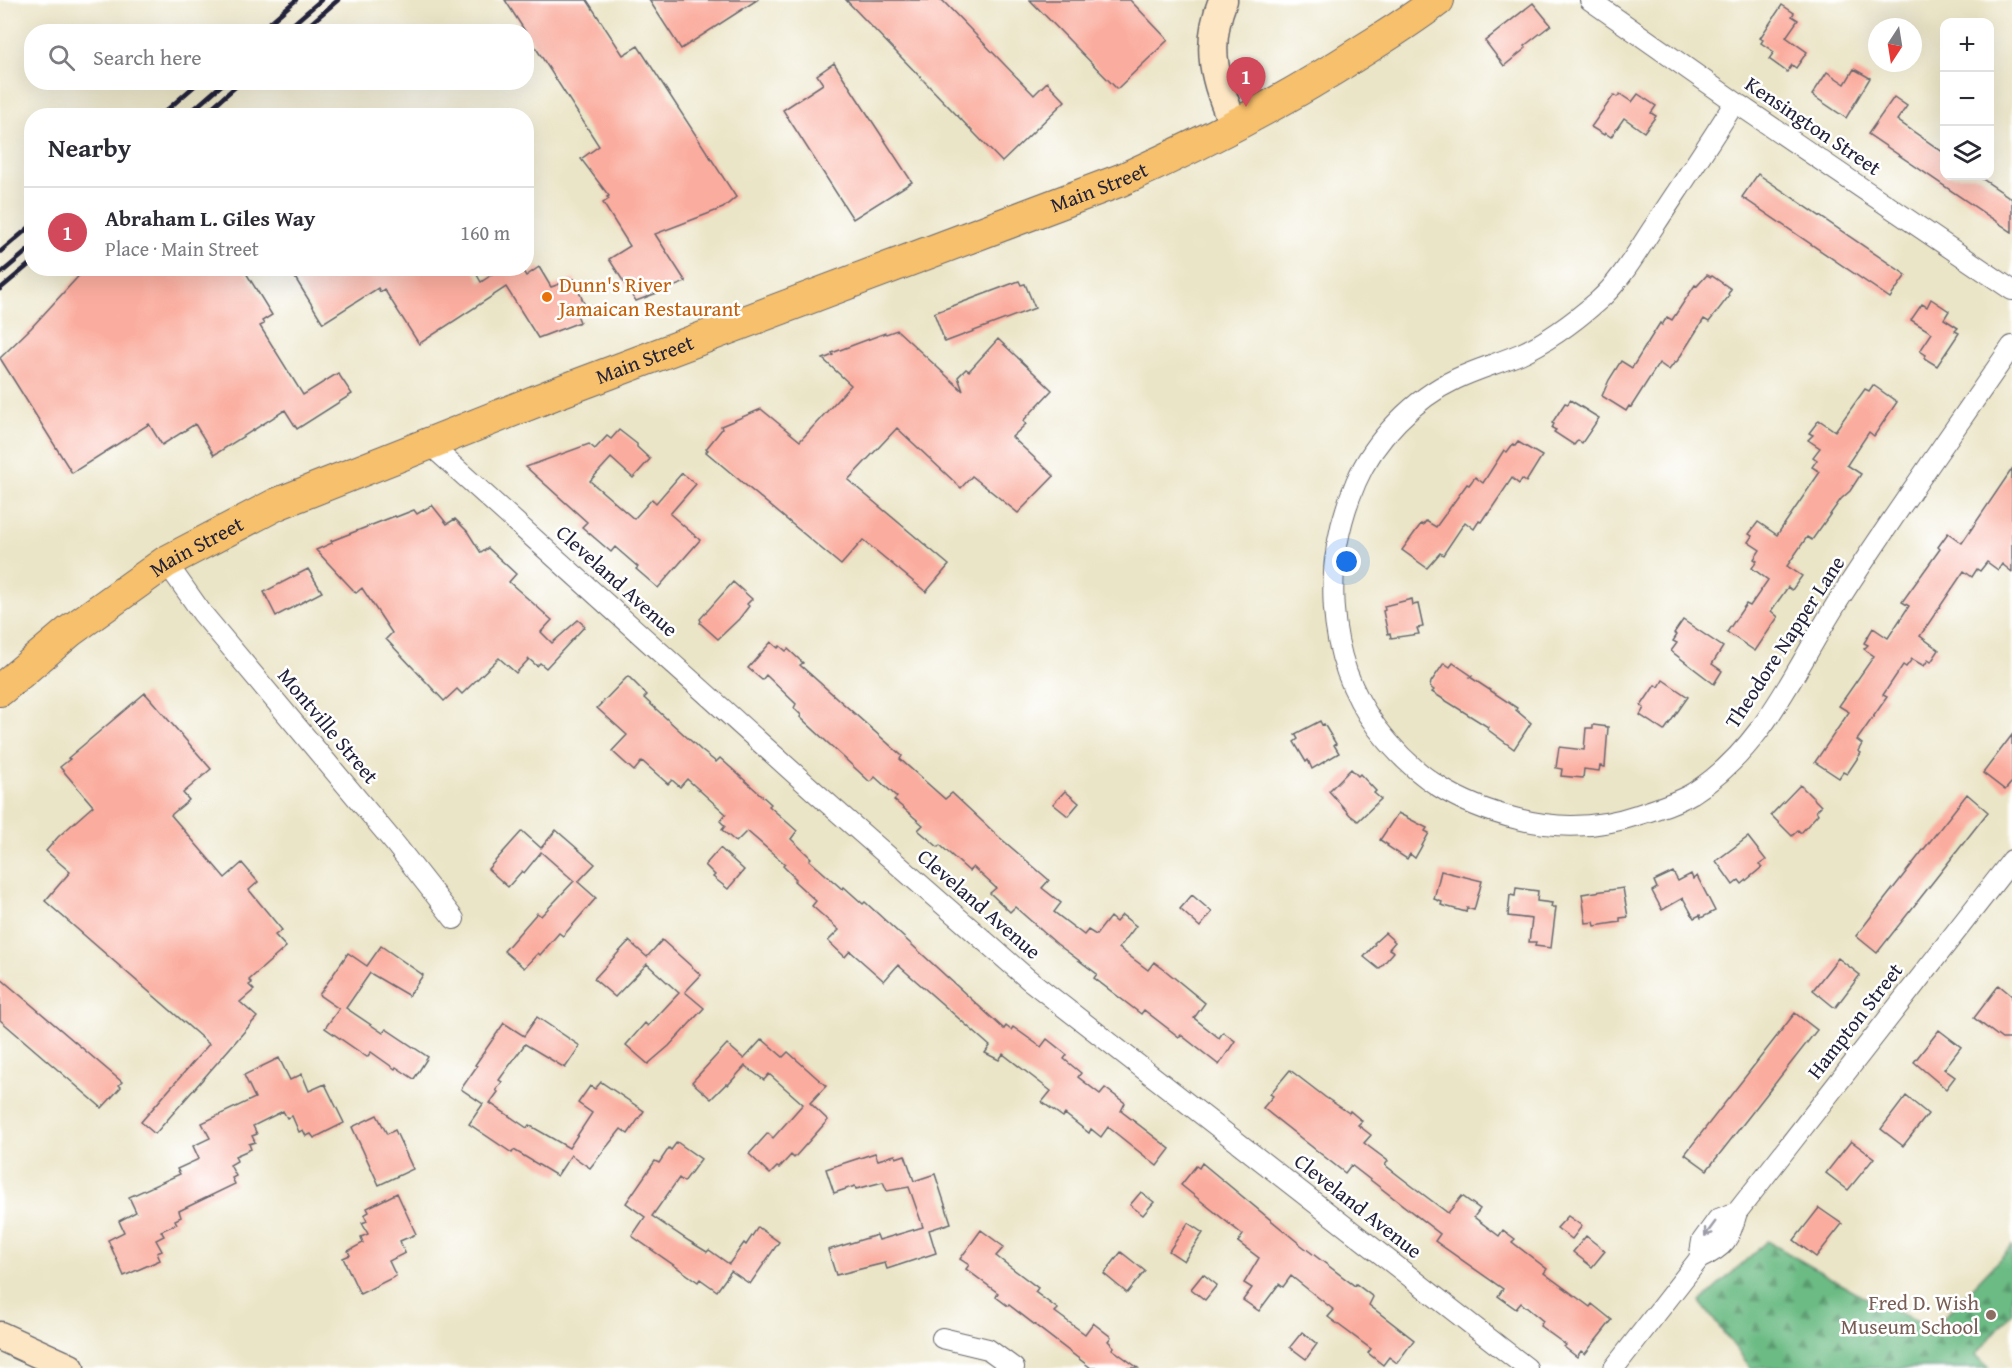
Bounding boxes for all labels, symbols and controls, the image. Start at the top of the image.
north arrow [1868,18,1922,72]
map controls [1940,18,1994,180]
button: + [1940,18,1994,72]
search box [24,24,534,90]
icon: search [45,41,78,74]
text: Search here [93,41,202,73]
pin: 1 [1226,57,1266,107]
street label: Kensington Street [1739,68,1888,183]
button: − [1940,72,1994,126]
button: layers [1940,126,1994,180]
text: Nearby [48,128,131,167]
street label: Main Street [1046,154,1153,220]
text: Abraham L. Giles Way [105,202,315,234]
text: 1 [62,218,73,247]
text: 160 m [460,218,510,247]
text: Place · Main Street [105,234,259,263]
place label: Dunn's River Jamaican Restaurant [556,269,741,324]
marker: Dunn's River Jamaican Restaurant [540,290,554,304]
street label: Main Street [591,326,699,392]
street label: Main Street [143,508,249,584]
street label: Cleveland Avenue [549,517,685,644]
your location [1332,547,1361,576]
street label: Theodore Napper Lane [1717,549,1852,734]
street label: Montville Street [271,661,387,791]
street label: Cleveland Avenue [911,841,1048,966]
street label: Hampton Street [1799,956,1910,1085]
street label: Cleveland Avenue [1288,1146,1429,1266]
one-way arrow [1704,1221,1717,1237]
place label: Fred D. Wish Museum School [1841,1287,1979,1342]
marker: Fred D. Wish Museum School [1984,1308,1998,1322]

